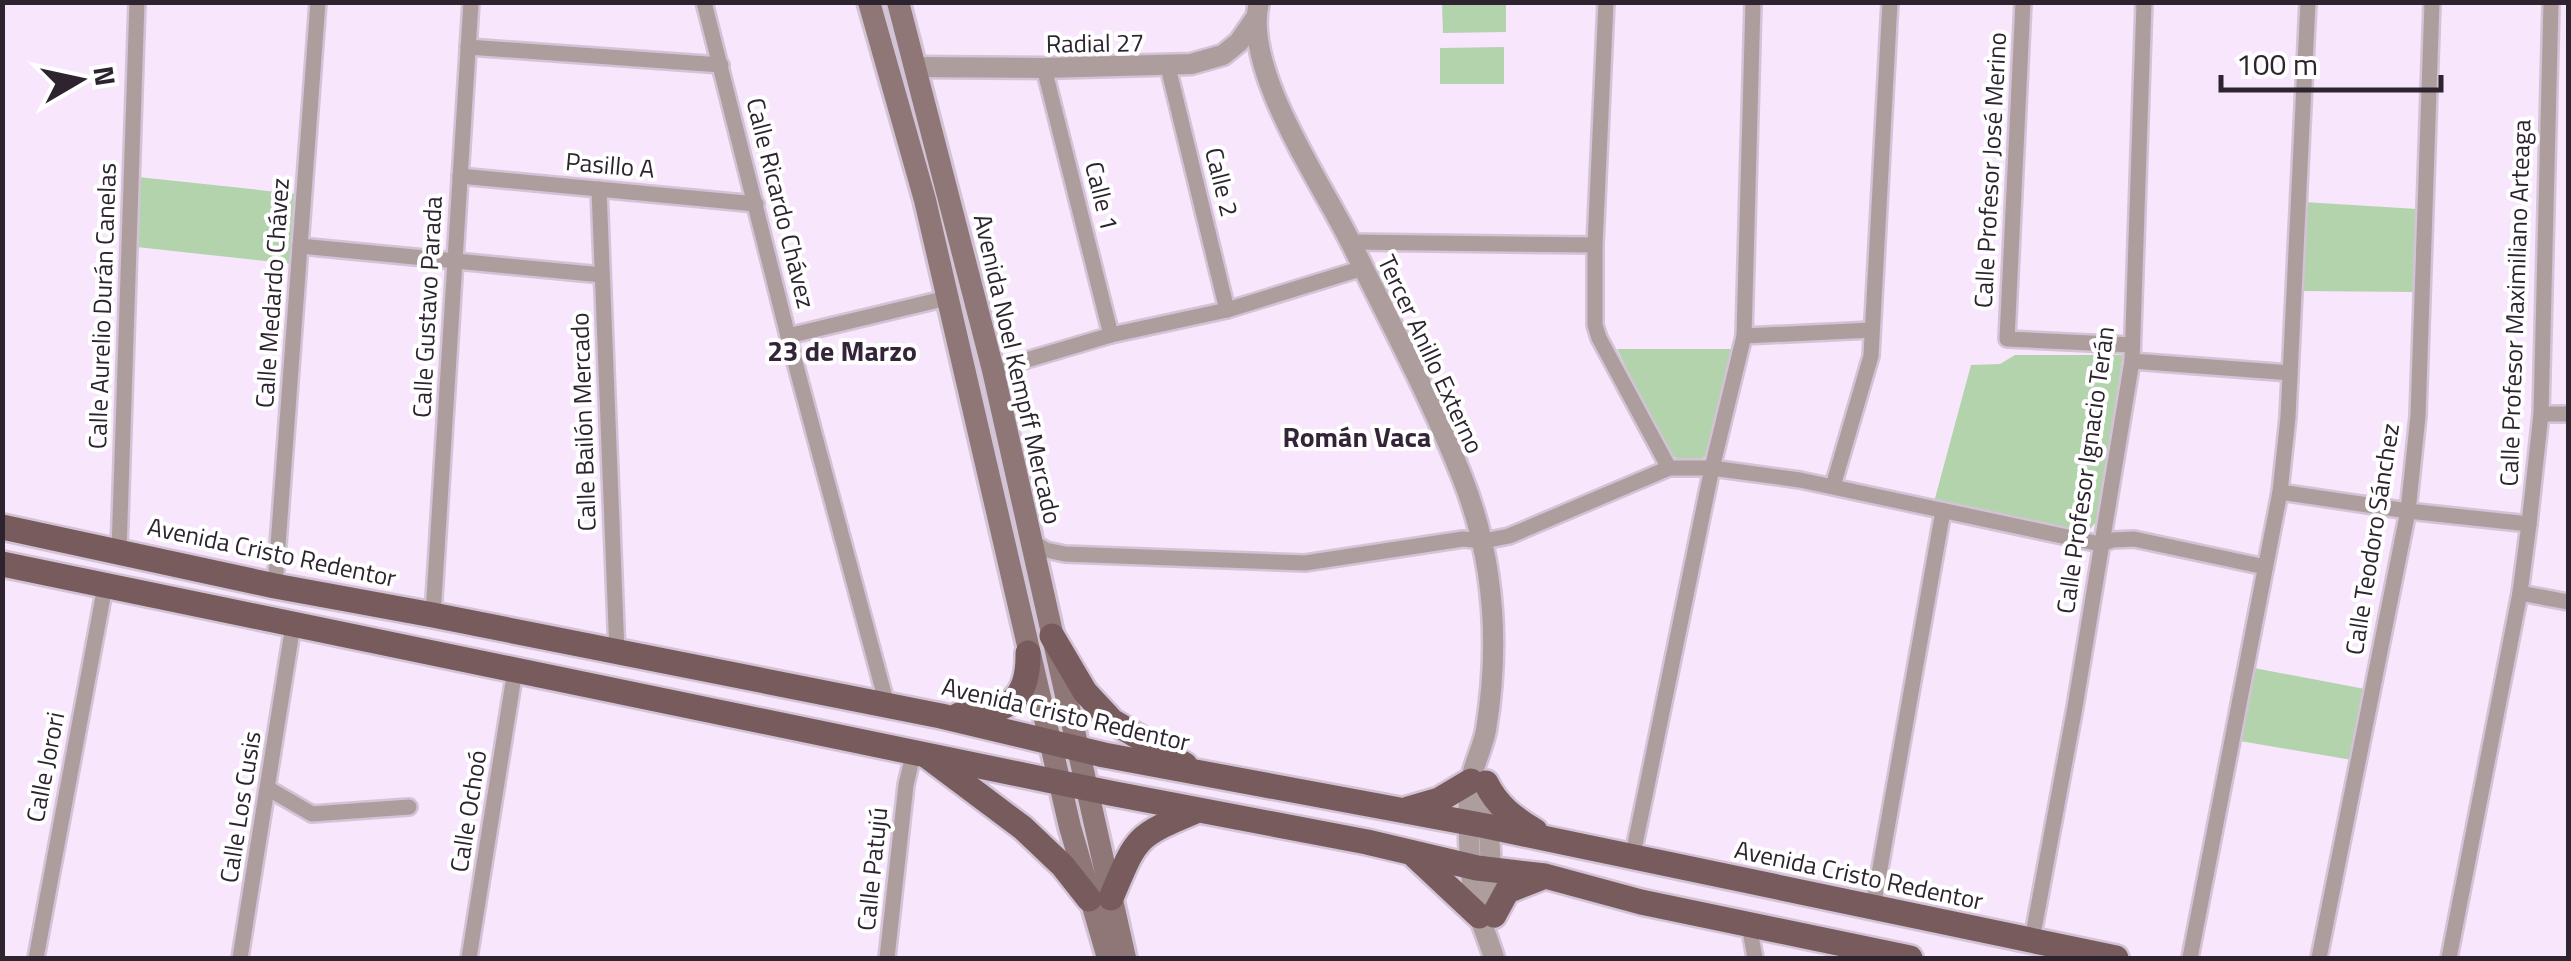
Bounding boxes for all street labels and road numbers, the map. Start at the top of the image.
street label: Radial 27 [1045,23,1145,63]
street label: Calle Profesor José Merino [1964,31,2016,309]
street label: Calle Ricardo Chávez [736,94,826,312]
street label: Calle Profesor Maximiliano Arteaga [2490,118,2540,487]
street label: Pasillo A [564,142,656,188]
street label: Calle 2 [1195,144,1249,220]
street label: Calle 1 [1075,158,1129,234]
street label: Calle Aurelio Durán Canelas [78,162,126,450]
street label: Calle Medardo Chávez [245,177,299,409]
street label: Calle Gustavo Parada [402,195,452,419]
street label: Avenida Noel Kempff Mercado [964,210,1072,528]
street label: Tercer Anillo Externo [1368,248,1494,460]
street label: Calle Bailón Mercado [560,312,606,532]
street label: Calle Profesor Ignacio Terán [2046,324,2124,616]
street label: Calle Teodoro Sánchez [2335,421,2409,657]
street label: Avenida Cristo Redentor [144,507,400,597]
street label: Avenida Cristo Redentor [938,667,1194,761]
street label: Calle Jorori [16,708,74,826]
street label: Calle Los Cusis [209,728,271,886]
street label: Calle Ochoó [440,747,496,875]
street label: Calle Patujú [847,805,897,933]
street label: Avenida Cristo Redentor [1731,830,1987,920]

